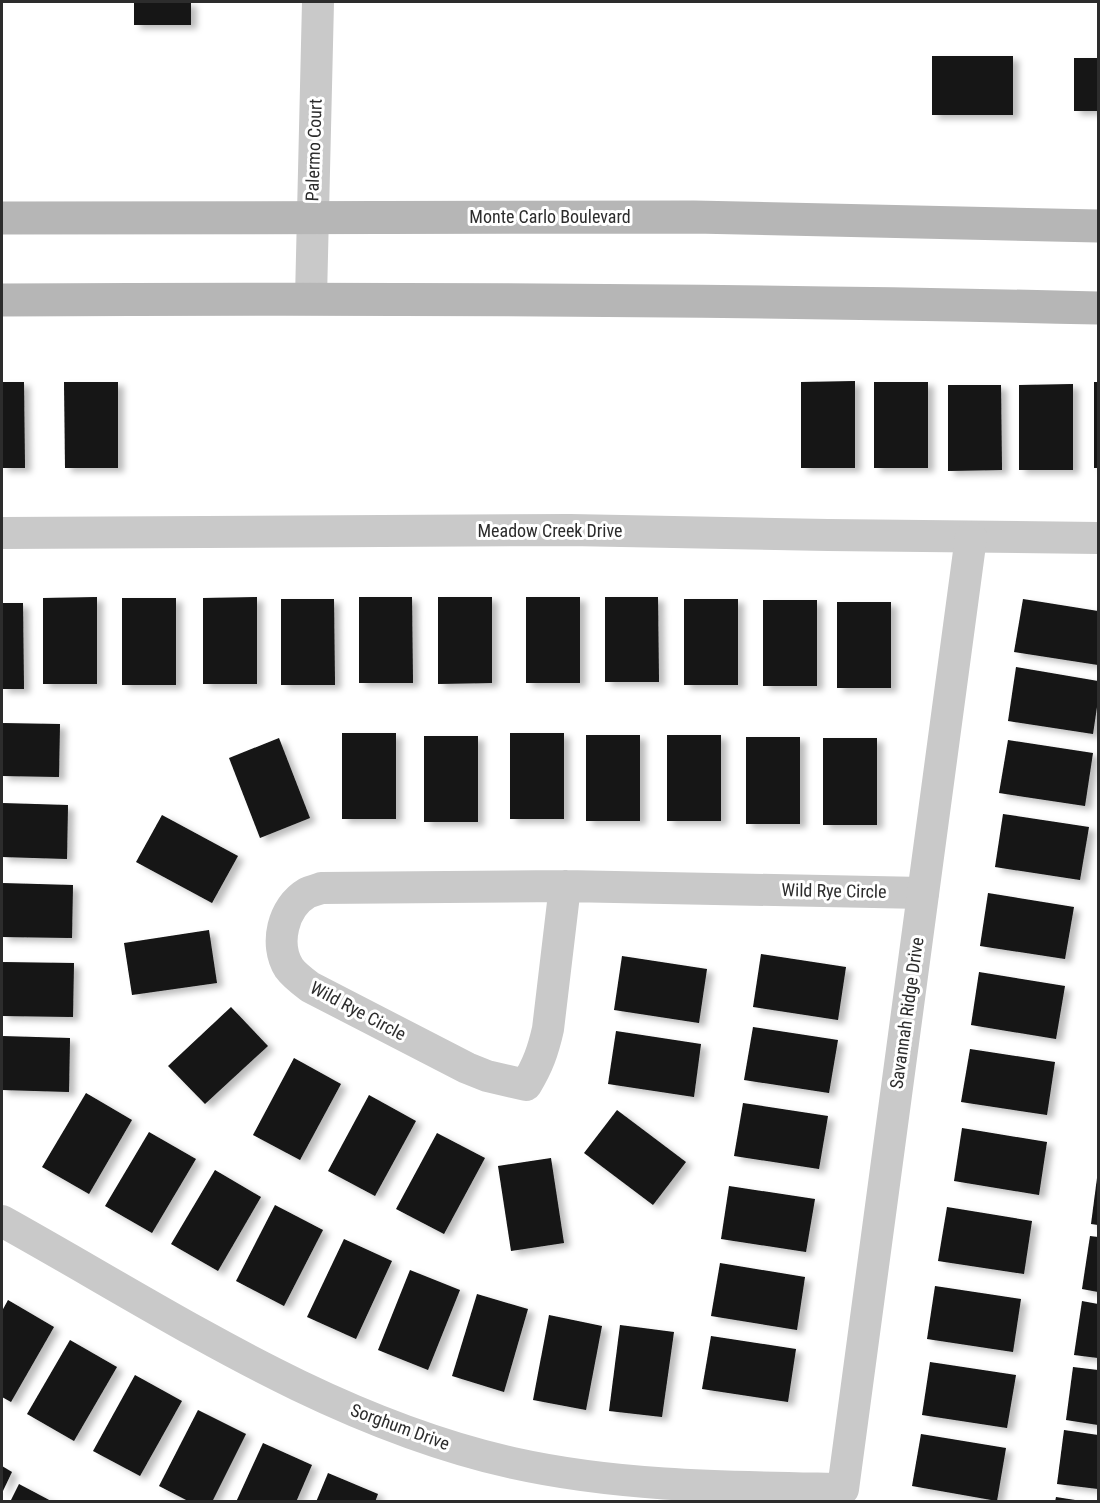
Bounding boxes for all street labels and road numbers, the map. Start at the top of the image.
street label: Palermo Court [301,98,326,202]
street label: Monte Carlo Boulevard [469,206,631,227]
street label: Meadow Creek Drive [477,520,623,541]
street label: Wild Rye Circle [781,879,887,902]
street label: Savannah Ridge Drive [885,936,928,1090]
street label: Wild Rye Circle [307,977,410,1044]
street label: Sorghum Drive [348,1399,452,1454]

